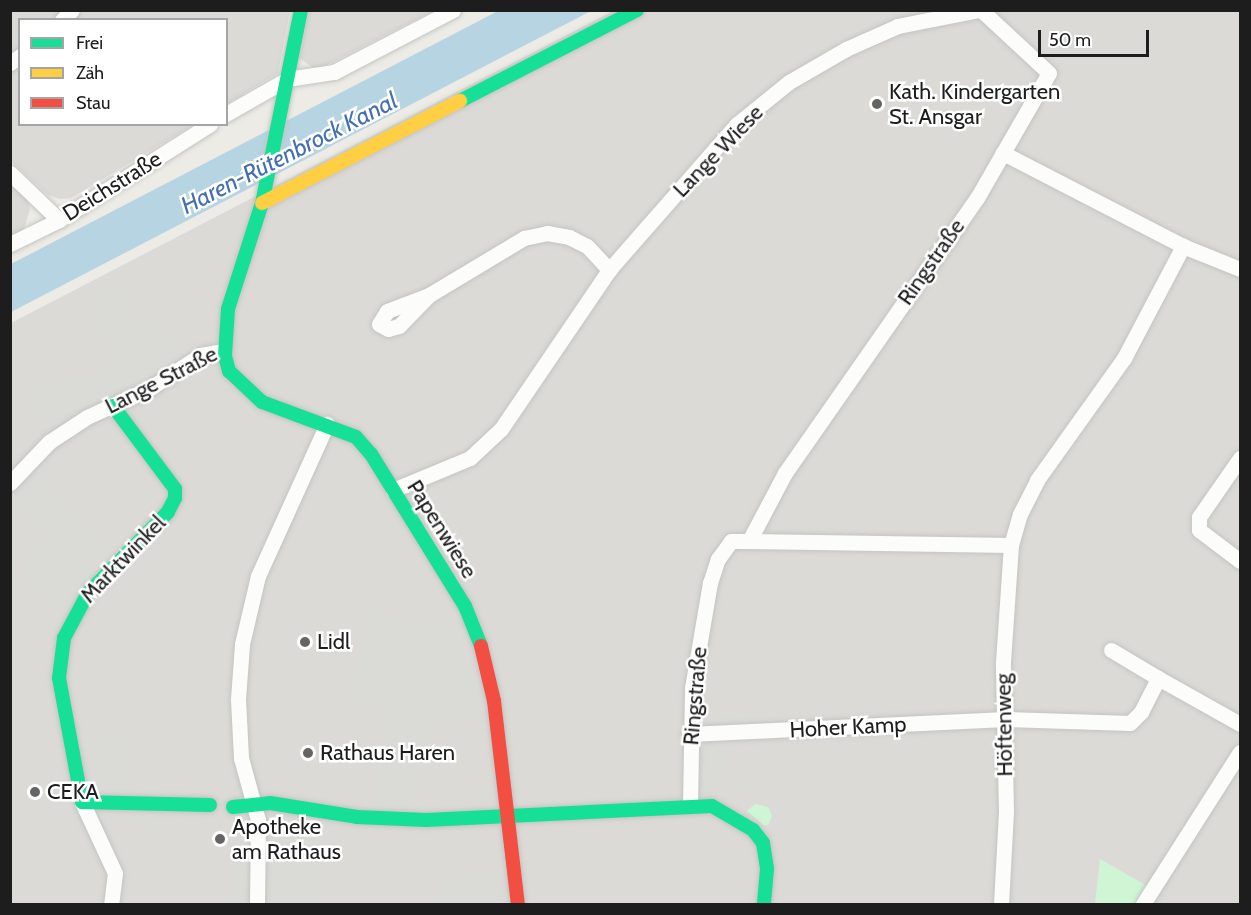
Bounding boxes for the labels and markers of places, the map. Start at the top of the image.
place label: Kath. Kindergarten St. Ansgar [889,78,1060,130]
marker: Kath. Kindergarten St. Ansgar [870,97,884,111]
place label: Lidl [317,629,350,655]
marker: Lidl [298,635,312,649]
place label: Rathaus Haren [320,740,455,766]
marker: Rathaus Haren [301,746,315,760]
place label: CEKA [47,779,99,805]
marker: CEKA [28,785,42,799]
place label: Apotheke am Rathaus [232,813,341,864]
marker: Apotheke am Rathaus [213,832,227,846]

